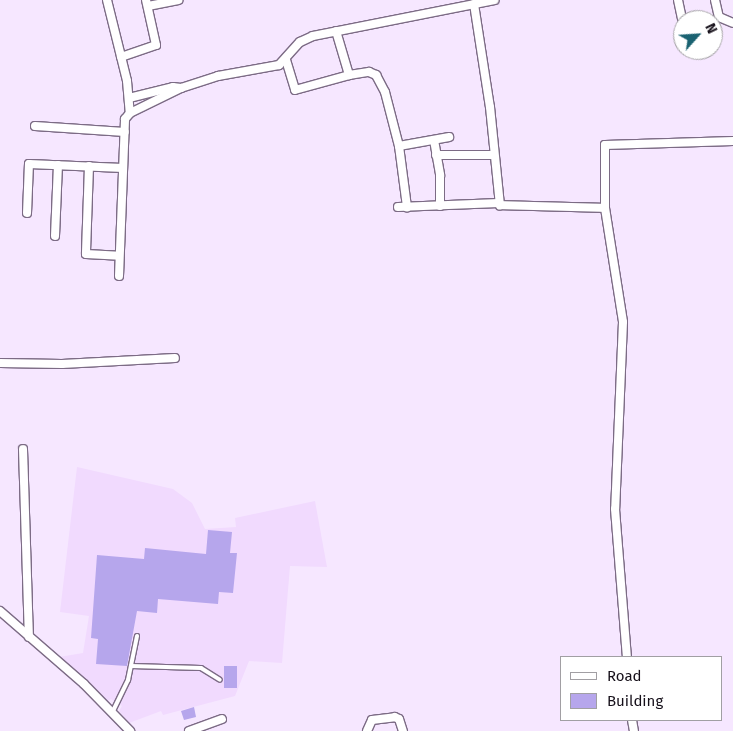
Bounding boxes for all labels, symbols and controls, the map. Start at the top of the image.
north arrow [673,10,723,60]
text: N [701,21,721,37]
legend [560,656,723,721]
text: Road [607,667,642,685]
text: Building [607,692,663,710]

